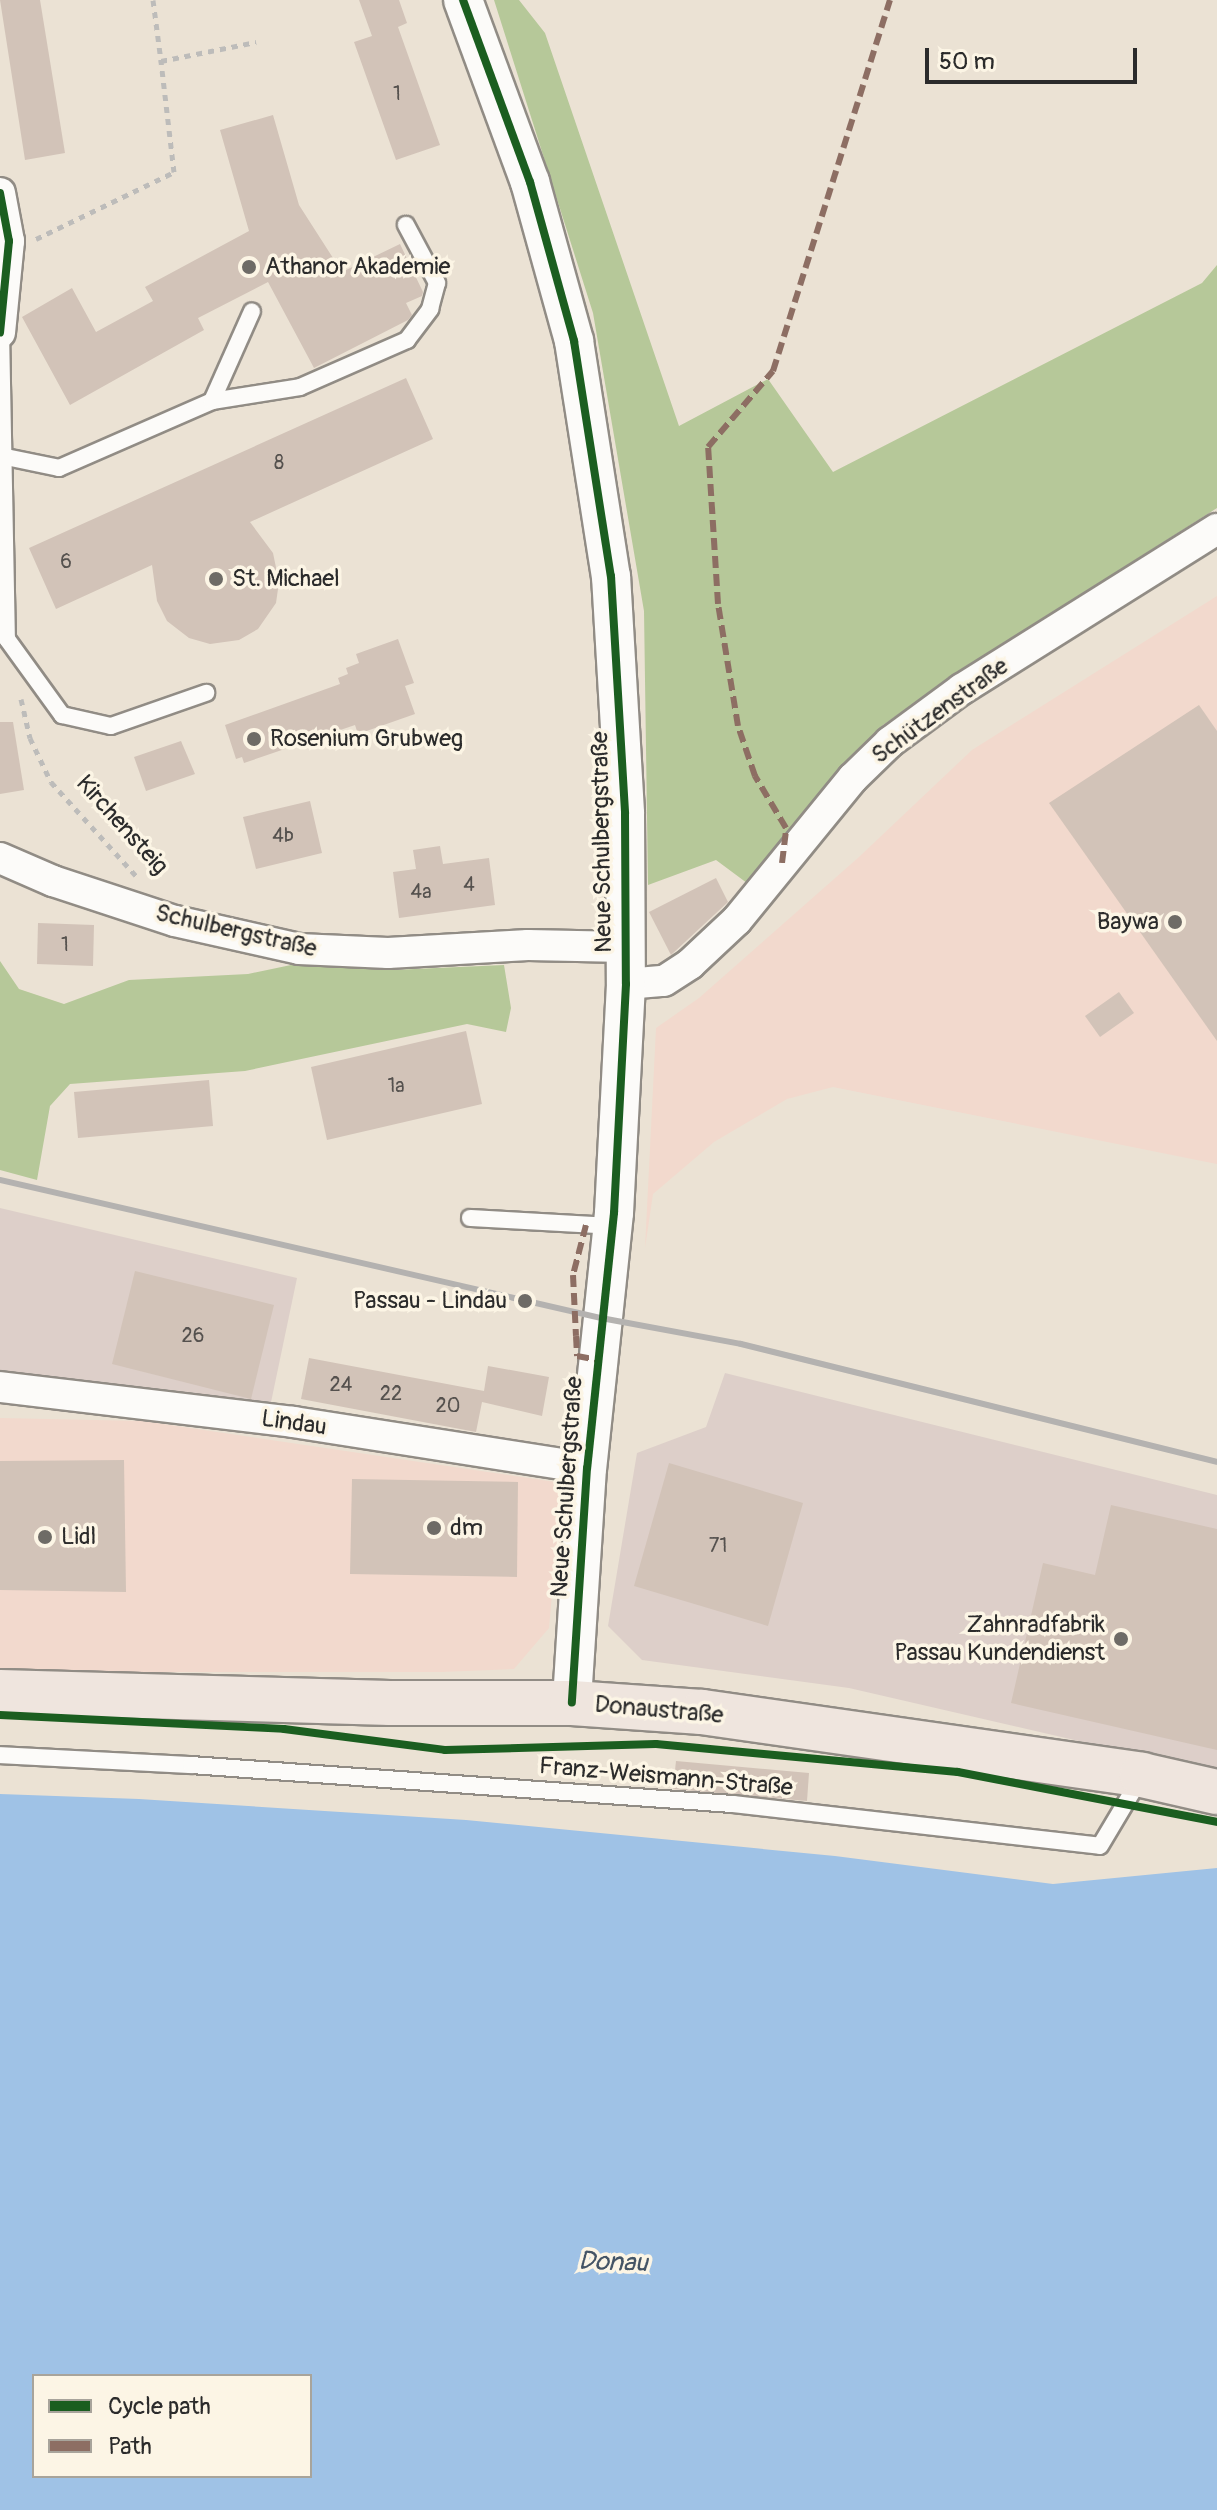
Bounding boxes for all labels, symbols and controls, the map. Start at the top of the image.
scale bar [929,32,1141,82]
text: 50 m [939,47,995,76]
house number: 1 [393,81,401,105]
place label: Athanor Akademie [265,253,450,281]
marker: Athanor Akademie [240,258,258,276]
house number: 8 [274,450,284,474]
house number: 6 [60,549,72,573]
place label: St. Michael [232,565,340,593]
marker: St. Michael [207,570,225,588]
street label: Schützenstraße [866,652,1014,770]
place label: Rosenium Grubweg [270,725,463,753]
marker: Rosenium Grubweg [245,730,263,748]
street label: Neue Schulbergstraße [586,731,618,953]
street label: Kirchensteig [70,769,174,881]
house number: 4b [272,823,294,847]
house number: 4 [463,872,475,896]
house number: 4a [411,879,431,903]
street label: Schulbergstraße [153,898,319,964]
place label: Baywa [1097,908,1159,936]
marker: Baywa [1166,913,1184,931]
house number: 1 [61,932,69,956]
house number: 1a [387,1073,405,1097]
place label: Passau - Lindau [353,1287,507,1315]
marker: Passau - Lindau [514,1290,536,1312]
house number: 26 [182,1323,204,1347]
house number: 24 [330,1372,352,1396]
street label: Neue Schulbergstraße [545,1375,589,1599]
house number: 22 [380,1381,402,1405]
house number: 20 [436,1393,460,1417]
street label: Lindau [259,1404,329,1442]
place label: dm [450,1514,483,1542]
marker: dm [425,1519,443,1537]
place label: Lidl [61,1523,96,1551]
marker: Lidl [36,1528,54,1546]
house number: 71 [709,1533,727,1557]
place label: Zahnradfabrik Passau Kundendienst [894,1611,1105,1667]
marker: Zahnradfabrik Passau Kundendienst [1112,1630,1130,1648]
street label: Donaustraße [593,1690,725,1730]
street label: Franz-Weismann-Straße [538,1752,794,1802]
water label: Donau [578,2246,648,2280]
legend [32,2374,312,2478]
text: Cycle path [108,2392,211,2421]
text: Path [108,2432,152,2461]

